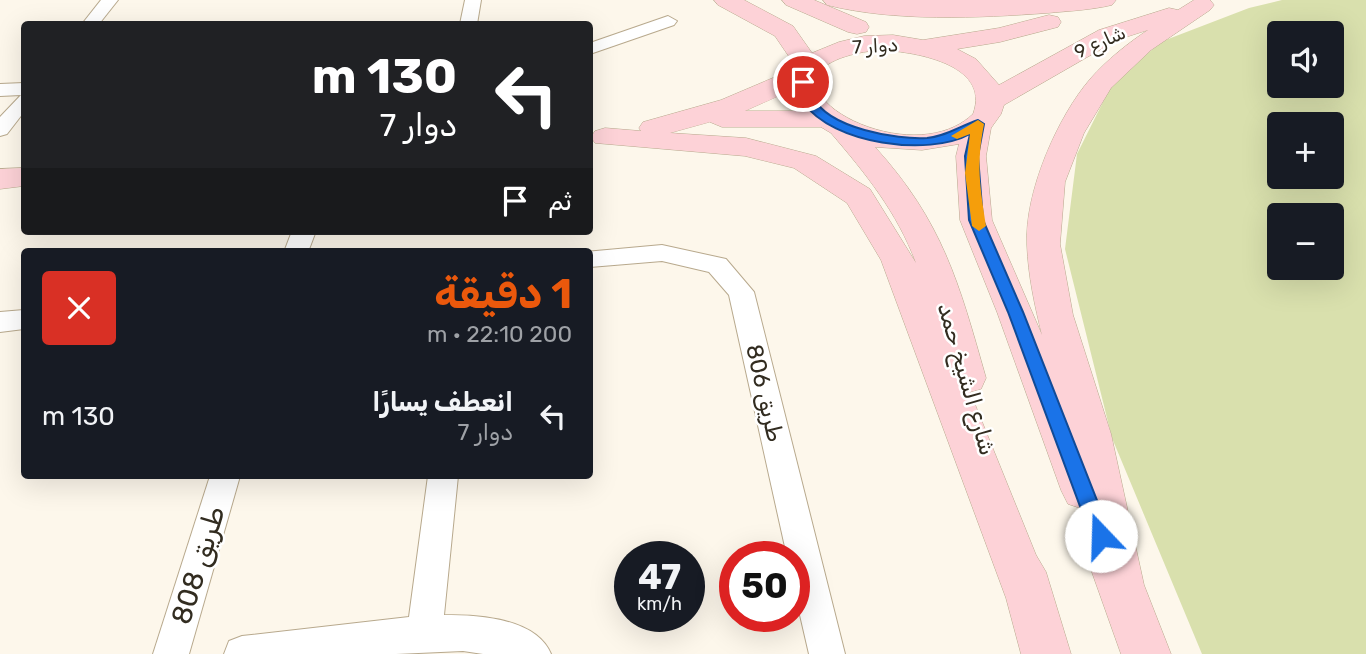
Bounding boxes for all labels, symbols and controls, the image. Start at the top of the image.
street label: شارع 9 [1071,21,1130,65]
map controls [1267,21,1344,280]
button: sound [1267,21,1344,98]
street label: دوار 7 [851,33,899,59]
text: 130 m [312,47,457,105]
icon: left [481,49,572,140]
pin [773,52,833,112]
icon: arrive [784,63,822,101]
text: دوار 7 [380,106,457,144]
button: + [1267,112,1344,189]
icon: arrive [496,182,534,220]
text: ثم [548,186,572,217]
button: − [1267,203,1344,280]
text: 1 دقيقة [434,269,572,319]
button: close [42,271,116,345]
street label: شارع الشيخ حمد [929,299,1002,459]
text: 200 m · 22:10 [427,320,572,348]
street label: طريق 806 [740,341,790,445]
text: انعطف يسارًا [372,387,513,418]
icon: left [534,397,572,435]
text: 130 m [42,401,115,432]
text: دوار 7 [457,418,513,446]
position arrow [1064,499,1138,573]
street label: طريق 808 [164,502,232,628]
speed limit sign: 50 [719,541,810,632]
text: 47 [638,556,681,598]
text: km/h [637,593,682,615]

